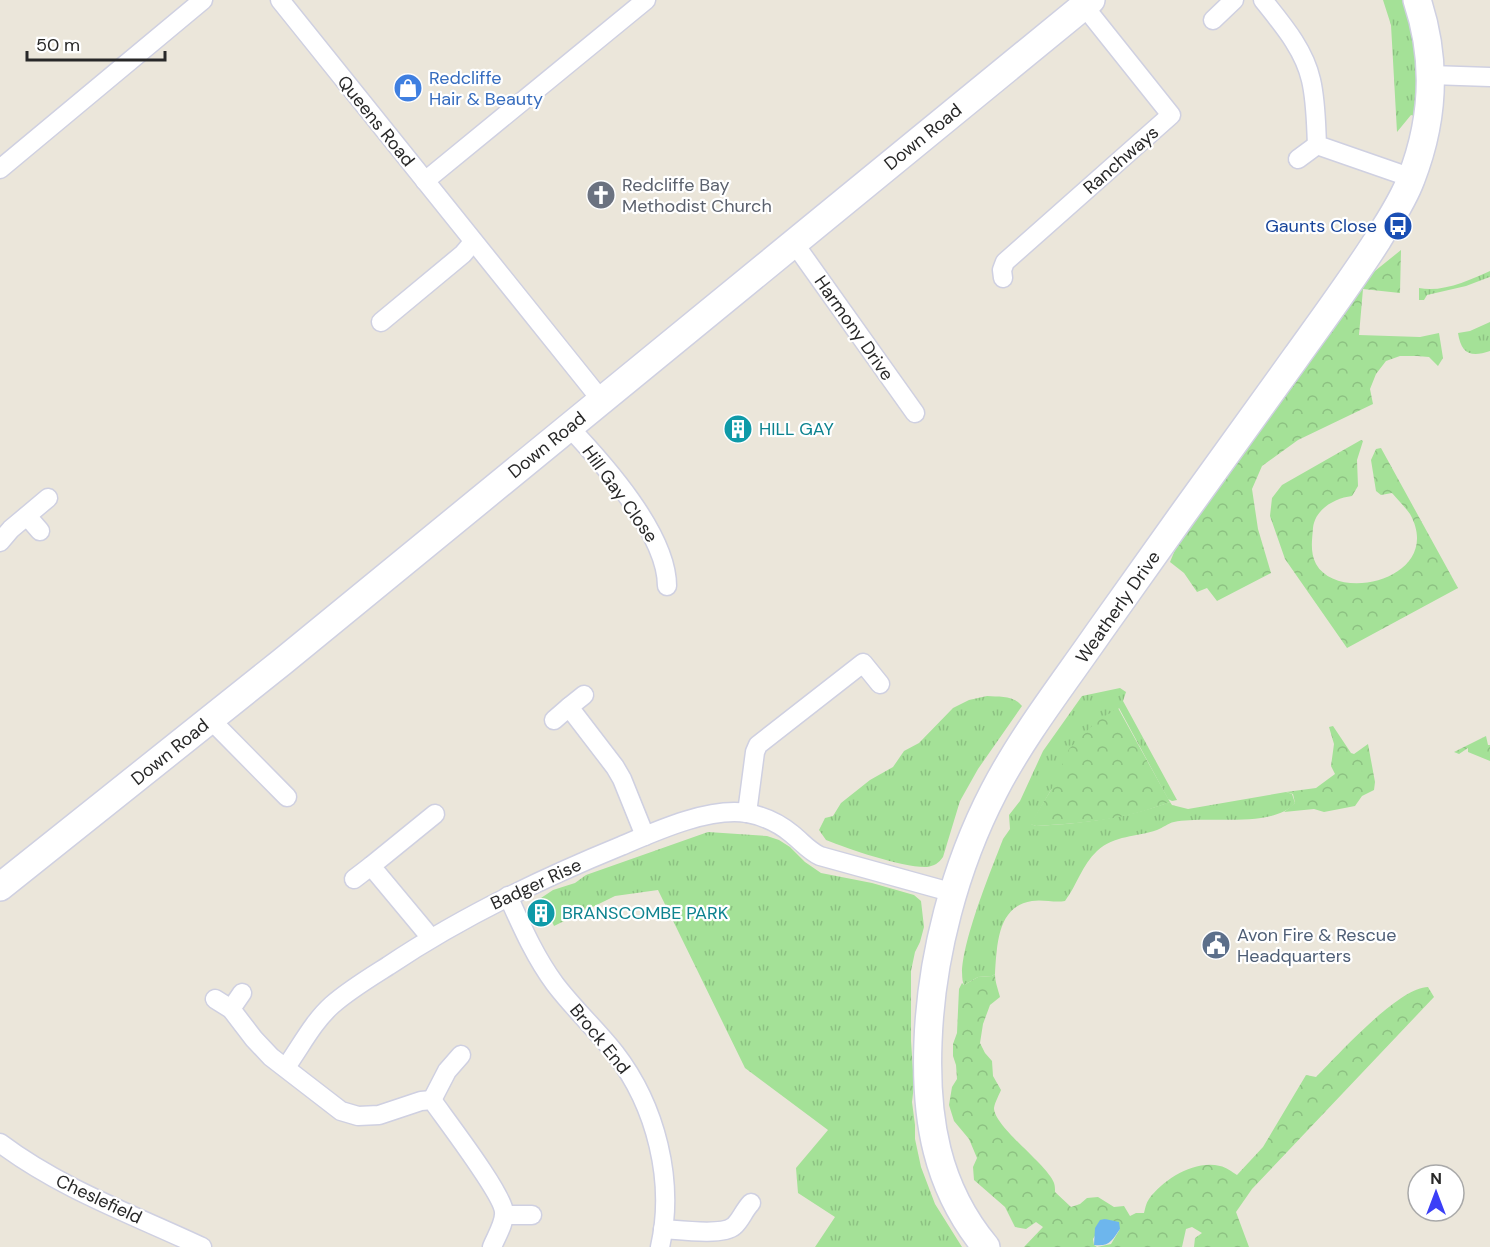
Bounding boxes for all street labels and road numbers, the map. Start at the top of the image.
street label: Queens Road [332,70,420,172]
street label: Down Road [879,98,967,176]
street label: Ranchways [1078,121,1164,199]
street label: Harmony Drive [809,271,899,385]
street label: Down Road [503,406,591,484]
street label: Hill Gay Close [577,441,663,547]
street label: Weatherly Drive [1070,546,1166,668]
street label: Down Road [126,713,214,791]
street label: Badger Rise [487,853,585,915]
street label: Brock End [564,999,636,1079]
street label: Cheslefield [52,1169,146,1229]

